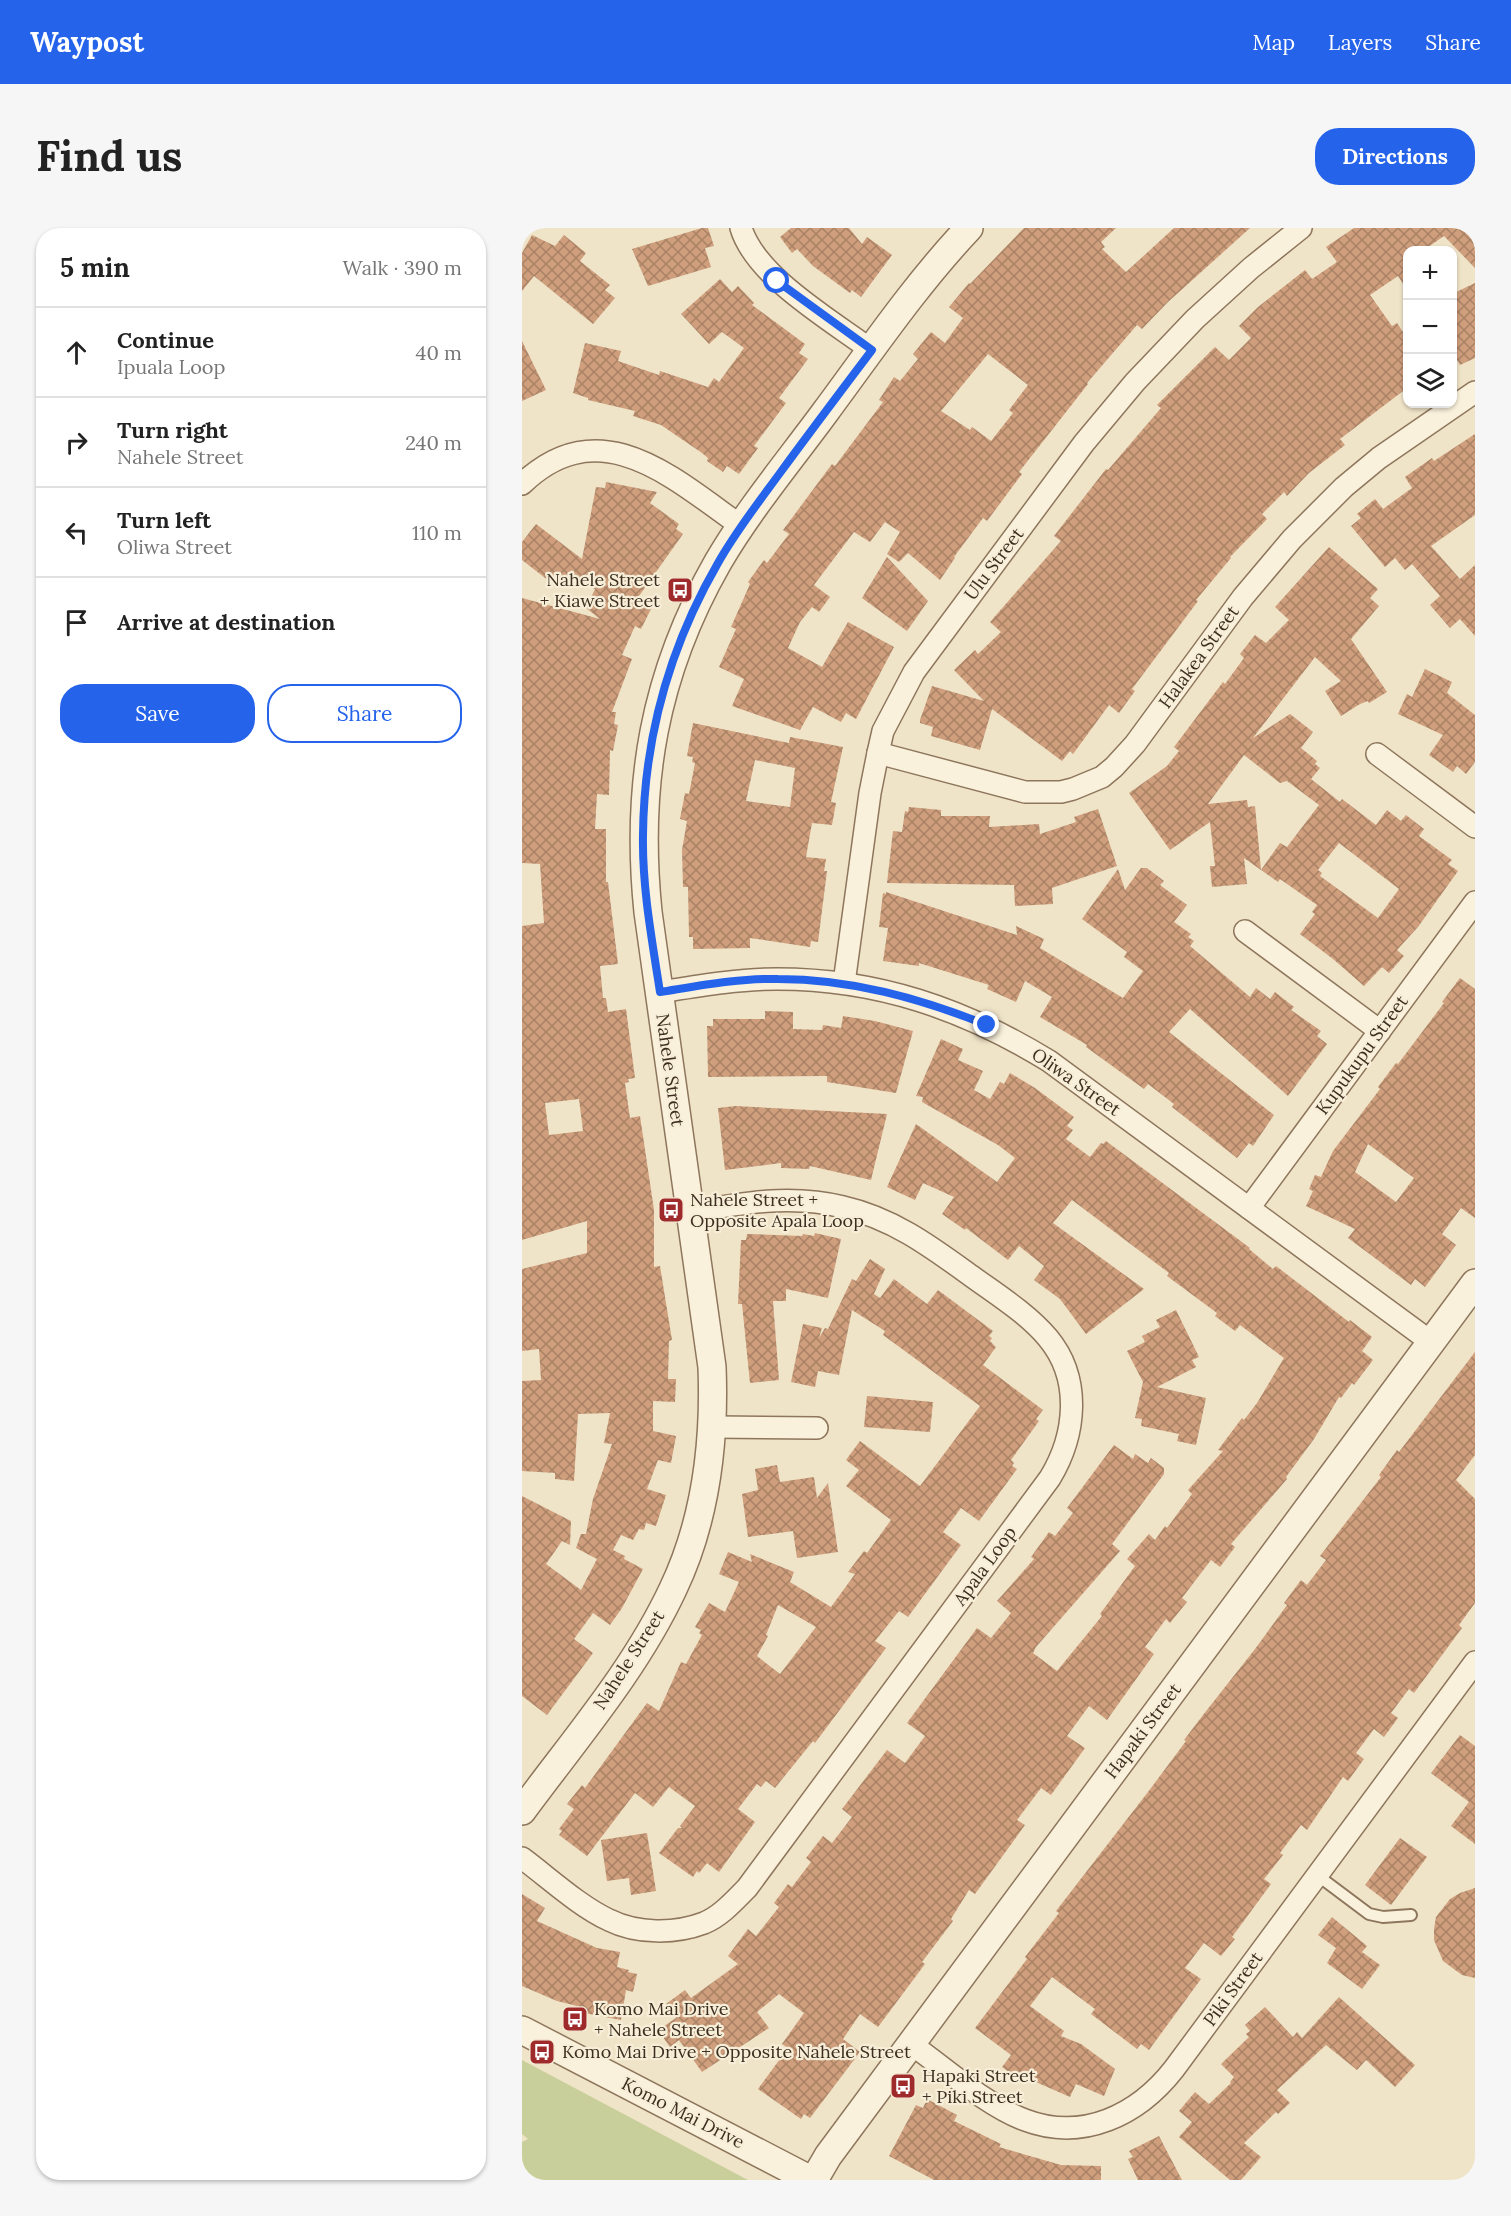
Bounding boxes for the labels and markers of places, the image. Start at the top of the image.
place label: Nahele Street + Kiawe Street [540,568,660,612]
bus stop icon: Nahele Street + Kiawe Street [665,575,695,605]
place label: Nahele Street + Opposite Apala Loop [690,1188,864,1232]
bus stop icon: Nahele Street + Opposite Apala Loop [656,1195,686,1225]
place label: Komo Mai Drive + Nahele Street [594,1997,729,2041]
bus stop icon: Komo Mai Drive + Nahele Street [560,2004,590,2034]
bus stop icon: Komo Mai Drive + Opposite Nahele Street [527,2037,557,2067]
place label: Komo Mai Drive + Opposite Nahele Street [562,2040,911,2063]
place label: Hapaki Street + Piki Street [922,2064,1036,2108]
bus stop icon: Hapaki Street + Piki Street [888,2071,918,2101]

